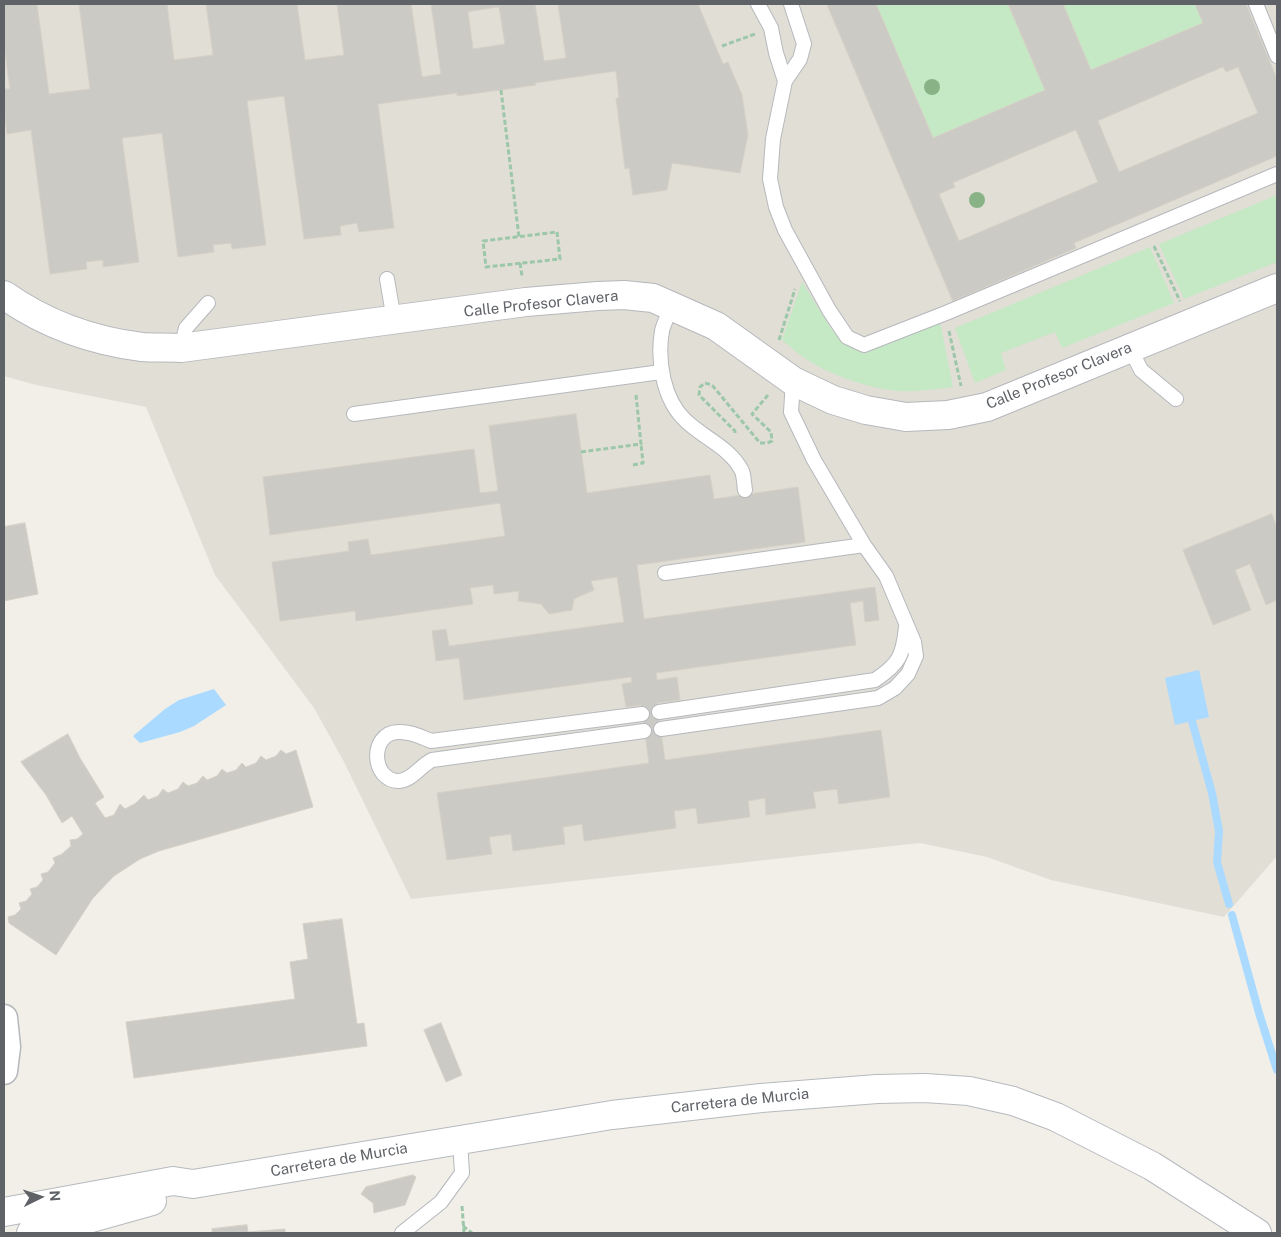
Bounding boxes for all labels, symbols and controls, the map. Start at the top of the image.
street label: Calle Profesor Clavera [463,287,619,321]
street label: Calle Profesor Clavera [984,339,1134,413]
street label: Carretera de Murcia [670,1085,810,1117]
street label: Carretera de Murcia [269,1139,409,1181]
north arrow [15,1172,65,1222]
text: N [47,1190,63,1202]

